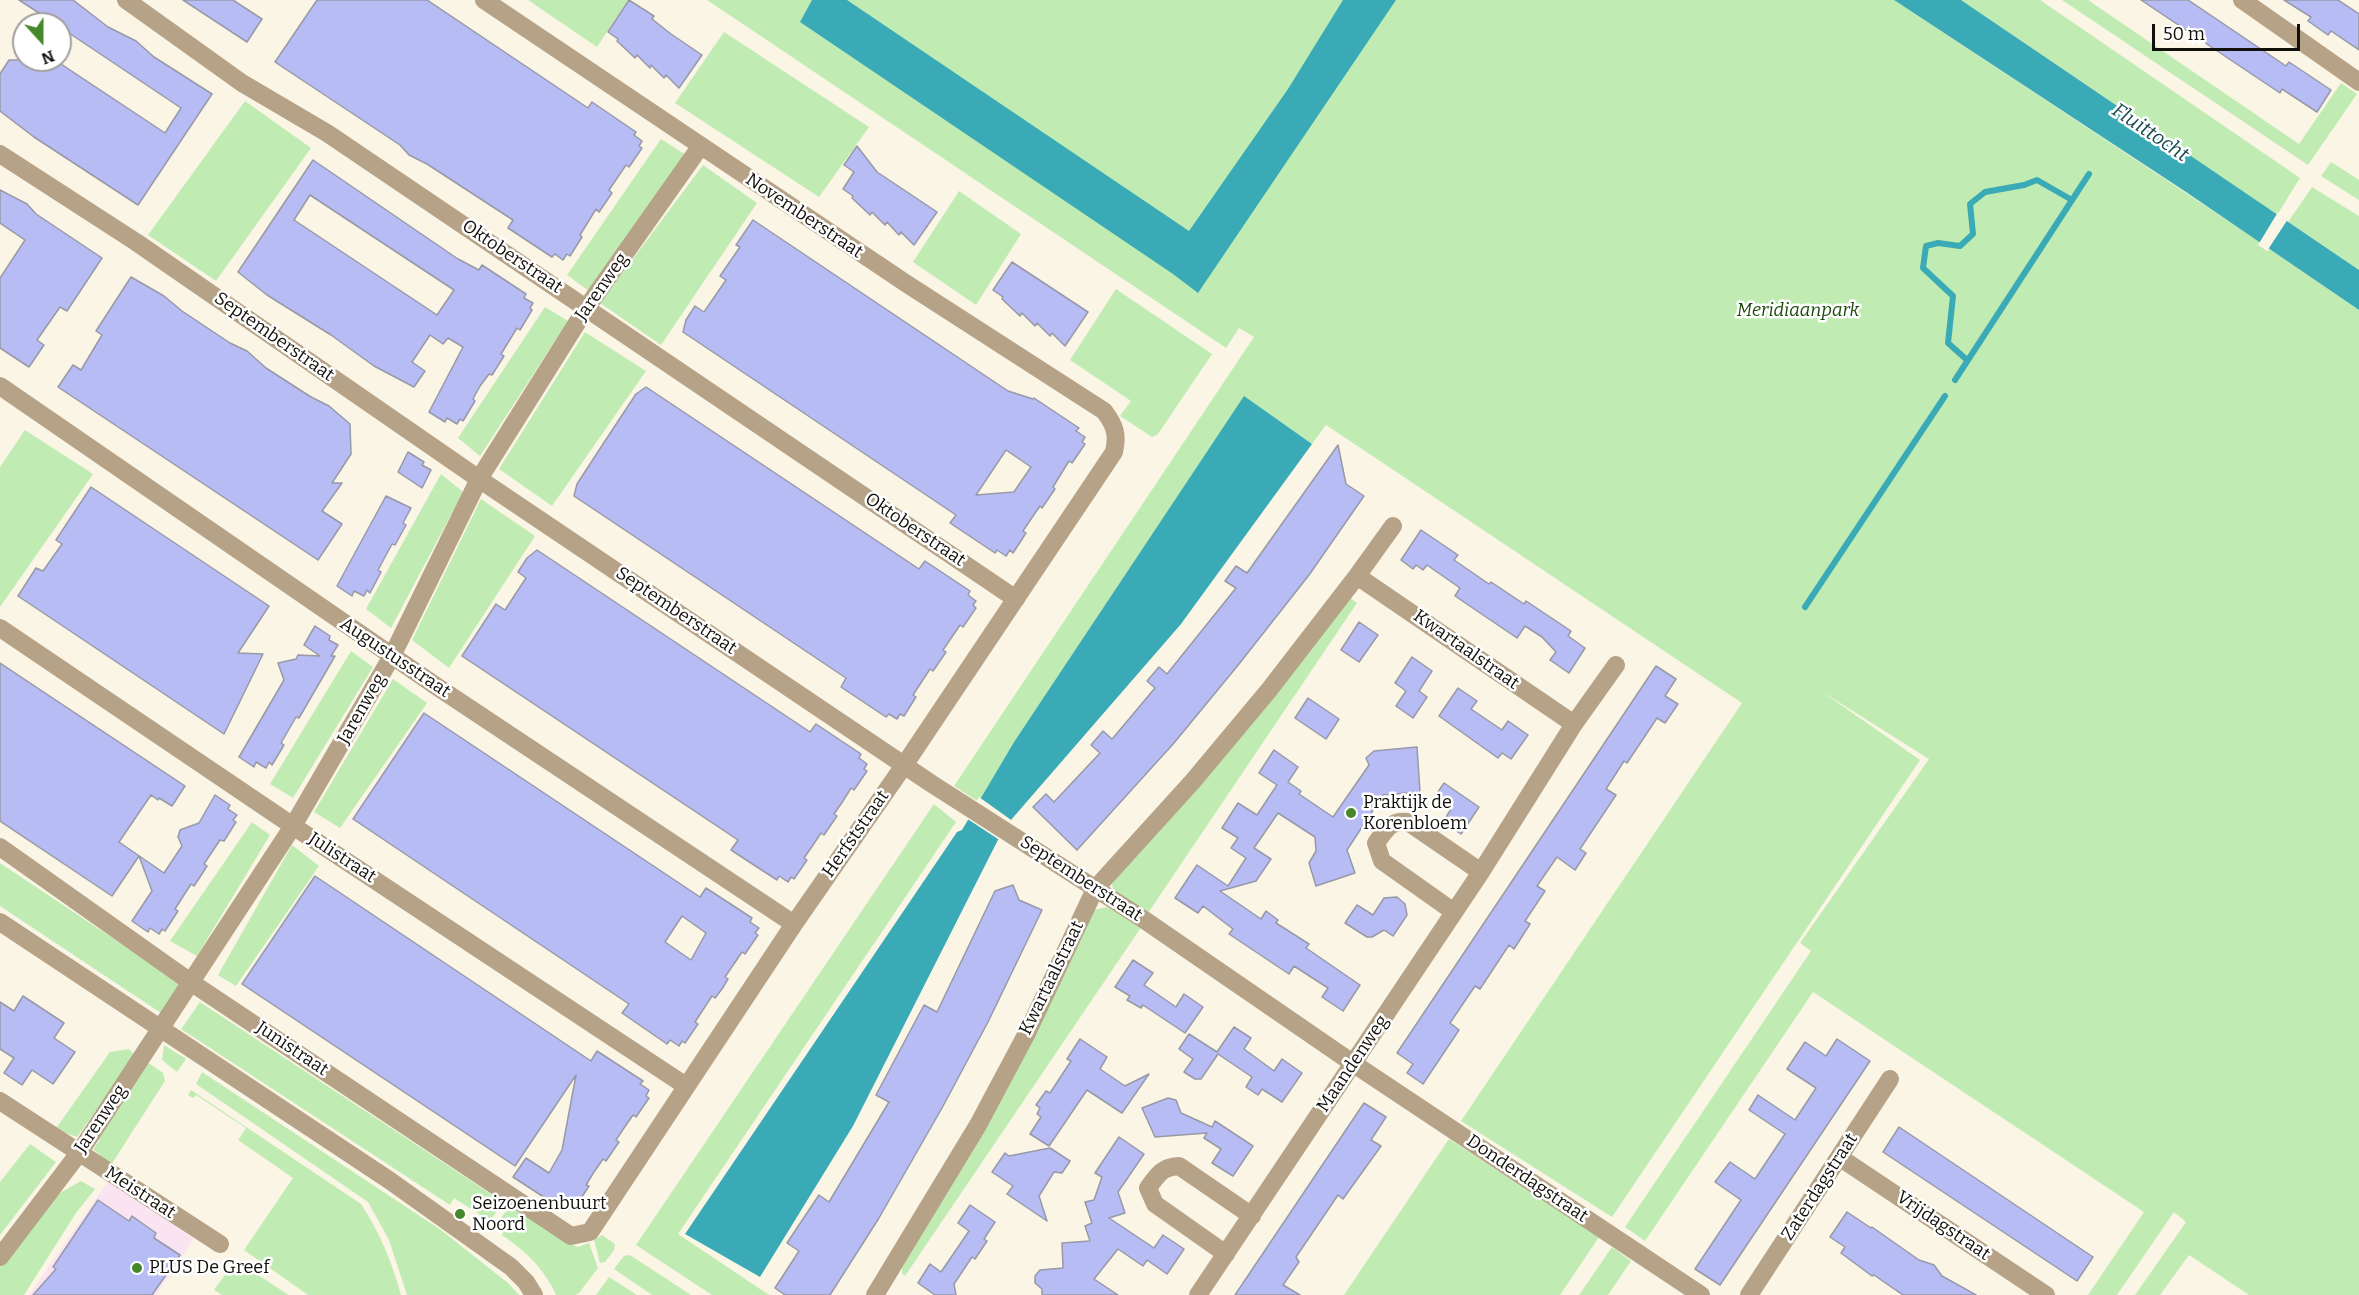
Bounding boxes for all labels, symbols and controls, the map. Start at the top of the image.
north arrow [12,12,72,72]
scale bar [2155,12,2304,50]
text: 50 m [2163,23,2205,45]
text: N [39,46,57,68]
water label: Fluittocht [2107,99,2193,167]
street label: Novemberstraat [741,169,867,263]
street label: Oktoberstraat [458,215,566,299]
street label: Jarenweg [571,249,633,325]
street label: Septemberstraat [210,288,338,386]
park label: Meridiaanpark [1737,300,1859,322]
street label: Oktoberstraat [861,488,969,572]
street label: Septemberstraat [611,563,741,659]
street label: Kwartaalstraat [1409,606,1523,694]
street label: Augustusstraat [336,613,454,703]
street label: Jarenweg [333,670,391,748]
street label: Herfststraat [818,786,894,882]
place label: Praktijk de Korenbloem [1363,792,1467,834]
marker: Praktijk de Korenbloem [1344,806,1358,820]
street label: Julistraat [304,828,380,888]
street label: Septemberstraat [1016,832,1146,926]
street label: Kwartaalstraat [1015,918,1089,1038]
street label: Maandenweg [1313,1011,1393,1117]
street label: Junistraat [252,1017,332,1081]
street label: Jarenweg [70,1081,132,1157]
street label: Zaterdagstraat [1777,1129,1863,1245]
street label: Donderdagstraat [1462,1130,1592,1228]
street label: Meistraat [101,1162,179,1224]
street label: Vrijdagstraat [1892,1187,1994,1265]
place label: Seizoenenbuurt Noord [472,1193,606,1236]
marker: Seizoenenbuurt Noord [453,1207,467,1221]
place label: PLUS De Greef [149,1257,269,1279]
marker: PLUS De Greef [130,1261,144,1275]

